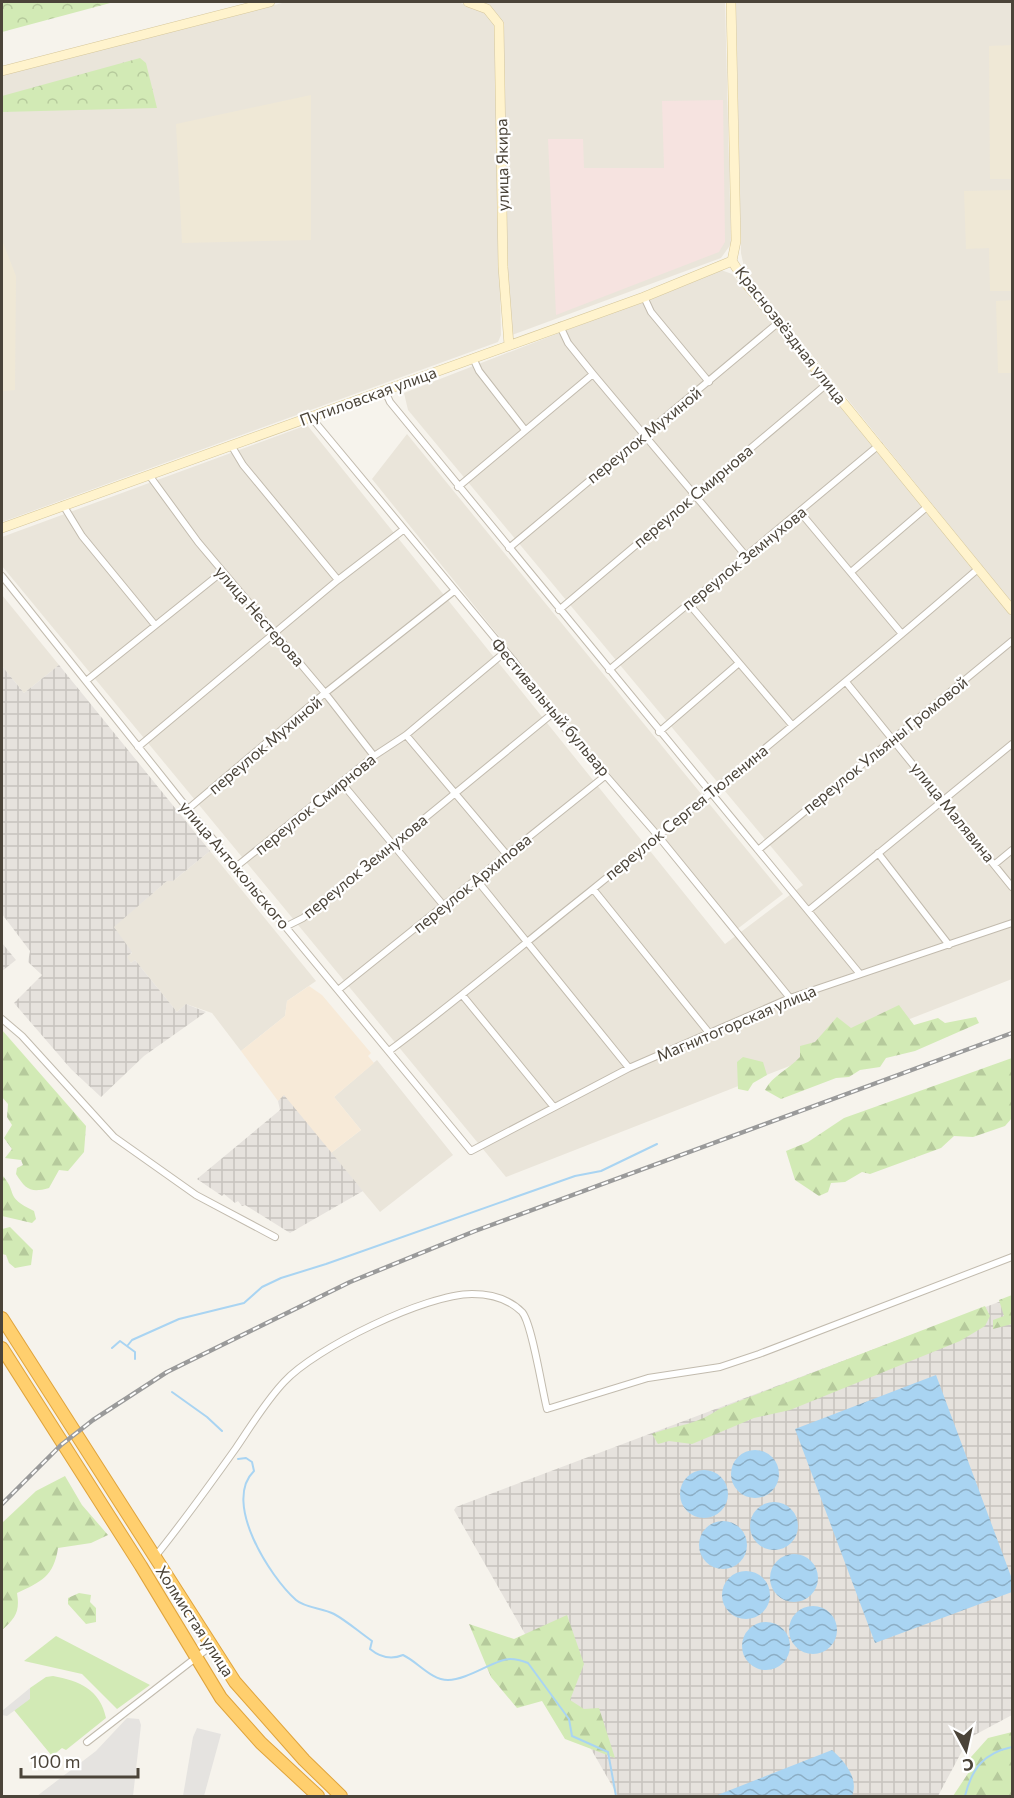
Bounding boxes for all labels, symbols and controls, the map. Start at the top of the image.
street label: улица Якира [491,118,512,212]
street label: Краснозвёздная улица [732,262,851,407]
street label: Путиловская улица [297,362,439,429]
street label: переулок Мухиной [583,383,705,487]
street label: переулок Смирнова [629,440,756,551]
street label: переулок Земнухова [678,502,810,614]
street label: улица Нестерова [212,562,309,670]
street label: Фестивальный бульвар [488,634,615,780]
street label: переулок Ульяны Громовой [798,672,971,817]
street label: переулок Мухиной [204,692,325,798]
street label: переулок Сергея Тюленина [600,740,771,883]
street label: переулок Смирнова [251,749,379,858]
street label: улица Малявина [907,758,999,865]
street label: улица Антокольского [176,797,294,933]
street label: переулок Земнухова [299,810,431,922]
street label: переулок Архипова [409,829,535,936]
street label: Магнитогорская улица [653,980,818,1065]
street label: Холмистая улица [152,1562,238,1680]
north arrow [936,1720,996,1780]
scale bar [21,1741,138,1779]
text: 100 m [30,1750,80,1772]
text: С [961,1755,975,1776]

